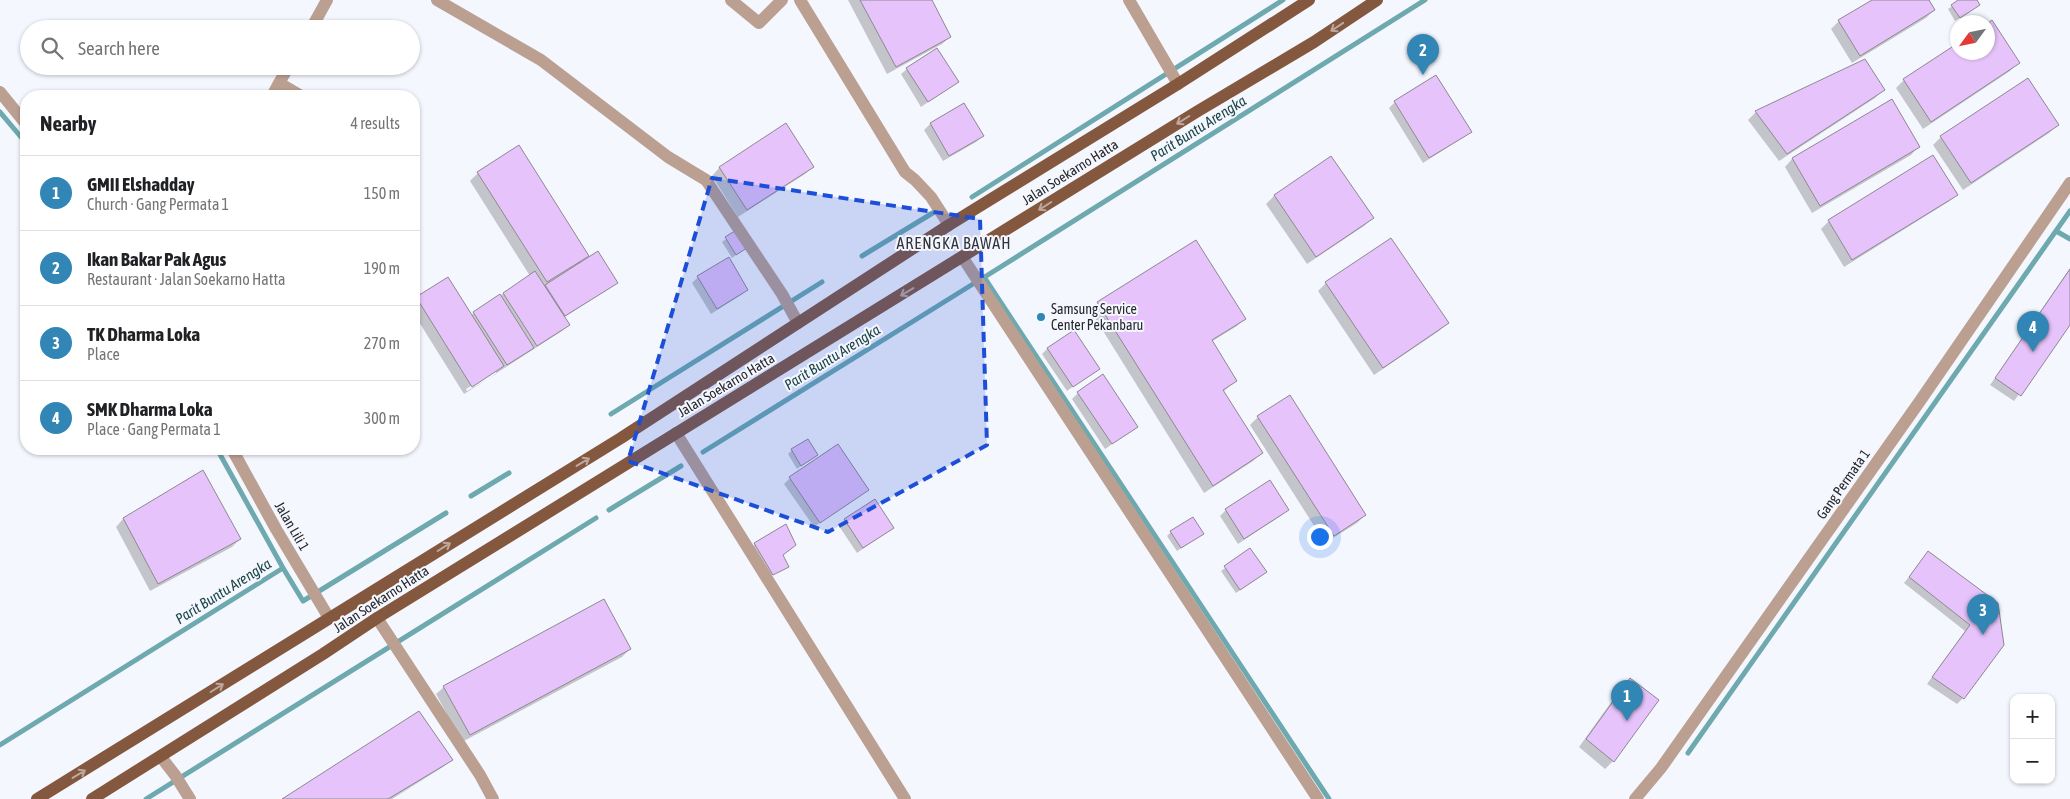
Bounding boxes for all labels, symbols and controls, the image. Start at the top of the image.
north arrow [1950,15,1995,60]
search box [20,20,420,75]
one-way arrow [1330,22,1344,32]
icon: search [38,34,66,62]
pin: 2 [1407,34,1439,75]
text: Search here [78,37,160,59]
water label: Parit Buntu Arengka [1147,92,1249,164]
text: Nearby [40,111,96,135]
text: 4 results [350,114,400,132]
one-way arrow [1176,116,1190,126]
street label: Jalan Soekarno Hatta [1019,136,1121,208]
text: GMII Elshadday [87,173,195,195]
text: 1 [52,184,60,202]
text: 150 m [364,184,400,202]
text: Church · Gang Permata 1 [87,195,229,213]
one-way arrow [1038,201,1052,211]
district label: ARENGKA BAWAH [897,234,1011,252]
text: Ikan Bakar Pak Agus [87,248,226,270]
text: 2 [52,259,60,277]
text: 190 m [364,259,400,277]
text: Restaurant · Jalan Soekarno Hatta [87,270,285,288]
one-way arrow [900,287,914,298]
place label: Samsung Service Center Pekanbaru [1051,301,1143,333]
marker: Samsung Service Center Pekanbaru [1035,311,1047,323]
pin: 4 [2017,311,2049,352]
water label: Parit Buntu Arengka [781,321,883,393]
text: TK Dharma Loka [87,323,200,345]
text: 3 [52,334,60,352]
text: 270 m [364,334,400,352]
text: Place [87,345,120,363]
street label: Jalan Soekarno Hatta [675,350,777,420]
text: SMK Dharma Loka [87,398,213,420]
text: 4 [52,409,60,427]
text: 300 m [364,409,400,427]
text: Place · Gang Permata 1 [87,420,221,438]
street label: Gang Permata 1 [1813,446,1873,522]
one-way arrow [575,456,589,466]
street label: Jalan Lili 1 [272,499,312,553]
your location [1307,524,1333,550]
one-way arrow [437,541,451,551]
water label: Parit Buntu Arengka [172,555,274,627]
street label: Jalan Soekarno Hatta [330,562,432,636]
pin: 3 [1967,594,1999,635]
pin: 1 [1611,680,1643,721]
one-way arrow [210,683,224,693]
map controls [2010,694,2055,784]
button: + [2010,694,2055,739]
button: − [2010,739,2055,784]
one-way arrow [71,768,85,778]

